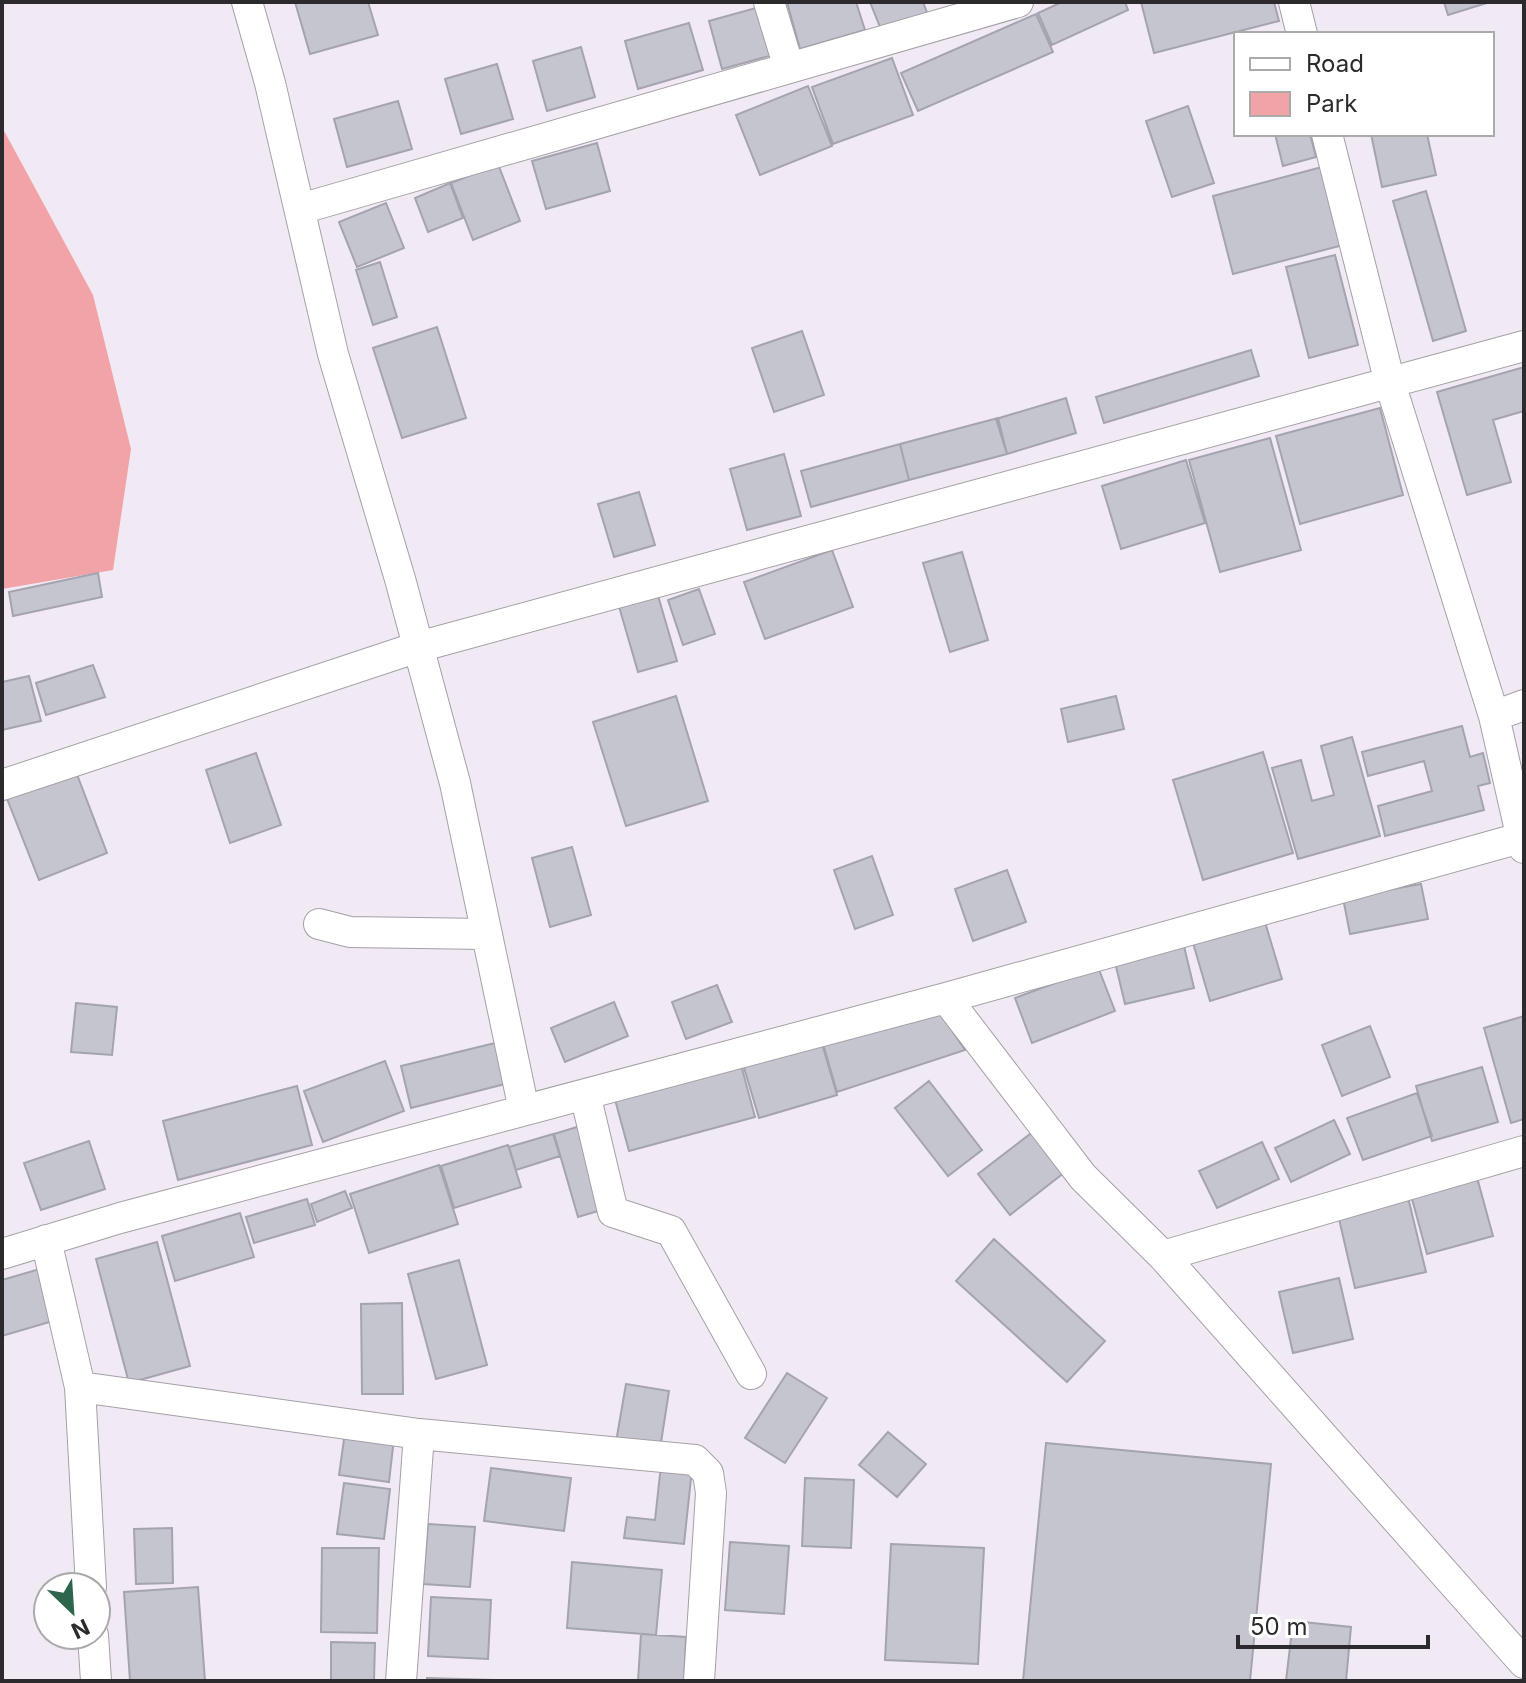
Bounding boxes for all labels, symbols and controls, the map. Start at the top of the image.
legend [1234,32,1494,136]
text: Road [1306,49,1364,78]
text: Park [1306,89,1357,118]
north arrow [32,1571,112,1651]
scale bar [1238,1599,1428,1649]
text: 50 m [1250,1612,1308,1641]
text: N [67,1614,94,1644]

